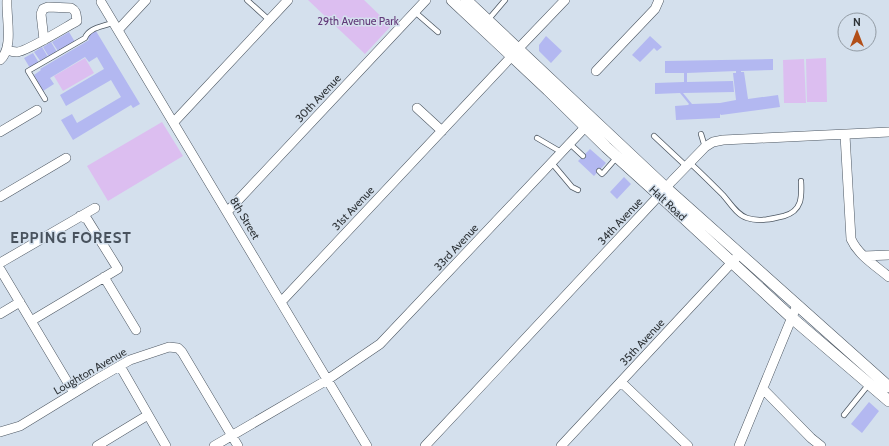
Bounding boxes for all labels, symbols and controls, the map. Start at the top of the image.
north arrow [837,12,877,52]
park label: 29th Avenue Park [317,14,399,28]
text: N [853,15,861,29]
street label: 30th Avenue [292,71,344,125]
street label: Halt Road [647,182,689,224]
street label: 31st Avenue [329,183,377,233]
street label: 8th Street [227,194,263,242]
street label: 34th Avenue [595,194,646,247]
street label: 33rd Avenue [431,220,481,273]
district label: EPPING FOREST [10,229,132,247]
street label: 35th Avenue [617,315,667,368]
street label: Loughton Avenue [51,344,129,398]

